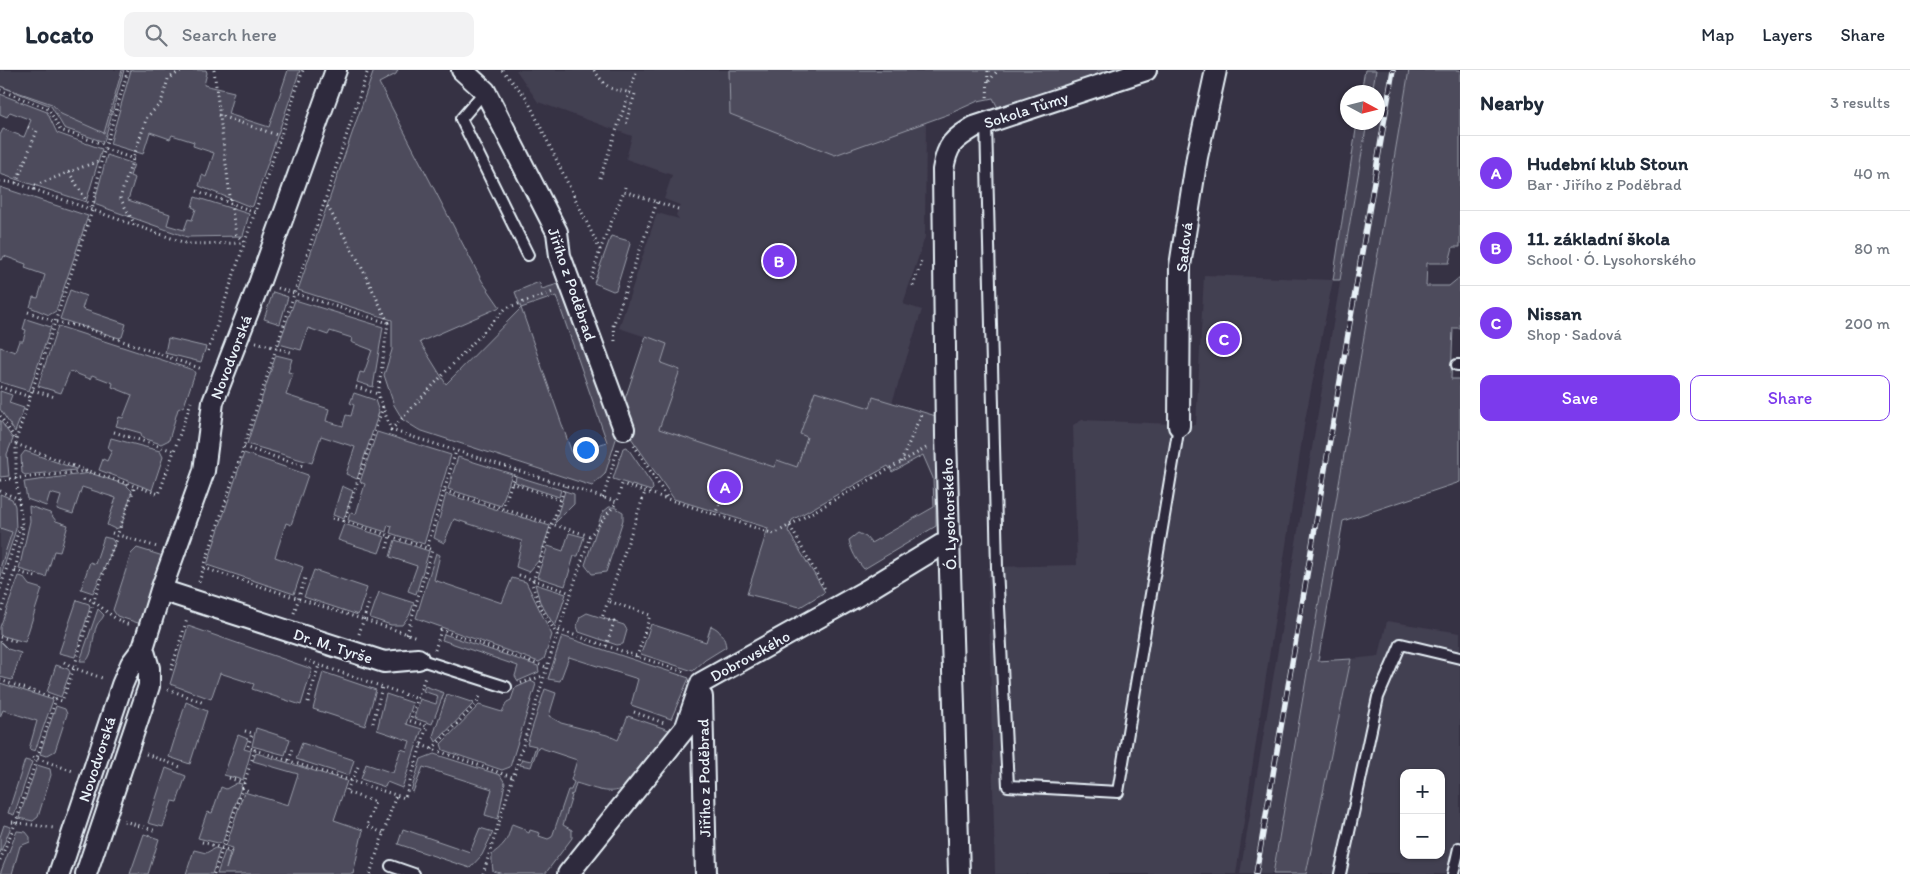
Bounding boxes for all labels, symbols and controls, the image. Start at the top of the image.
search box [124,12,474,57]
text: Locato [25,20,94,49]
icon: search [142,21,170,49]
text: Search here [182,23,277,46]
text: Map [1701,24,1734,46]
text: Layers [1762,24,1812,46]
text: Share [1840,24,1885,46]
north arrow [1340,85,1385,130]
street label: Sokola Tůmy [981,87,1071,133]
text: Nearby [1480,90,1544,115]
text: 3 results [1830,93,1890,112]
text: Hudební klub Stoun [1527,152,1688,175]
text: A [1491,164,1501,183]
text: 40 m [1853,164,1890,183]
text: Bar · Jiřího z Poděbrad [1527,175,1682,194]
street label: Sadová [1172,220,1197,273]
street label: Jiřího z Poděbrad [544,225,600,343]
text: 11. základní škola [1527,227,1670,250]
text: B [1491,239,1501,258]
text: 80 m [1854,239,1890,258]
pin: B [763,242,795,280]
text: School · Ó. Lysohorského [1527,250,1696,269]
text: Nissan [1527,302,1582,325]
street label: Novodvorská [206,312,256,402]
text: C [1491,314,1501,333]
text: 200 m [1845,314,1890,333]
pin: C [1208,320,1240,358]
text: Shop · Sadová [1527,325,1622,344]
button: Save [1480,375,1680,421]
button: Share [1690,375,1890,421]
your location [573,437,599,463]
street label: Ó. Lysohorského [938,457,960,571]
pin: A [709,468,741,506]
street label: Dr. M. Tyrše [291,624,375,668]
street label: Dobrovského [707,626,793,686]
street label: Novodvorská [74,713,120,804]
street label: Jiřího z Poděbrad [693,718,715,837]
map controls [1400,769,1445,859]
button: + [1400,769,1445,814]
button: − [1400,814,1445,859]

